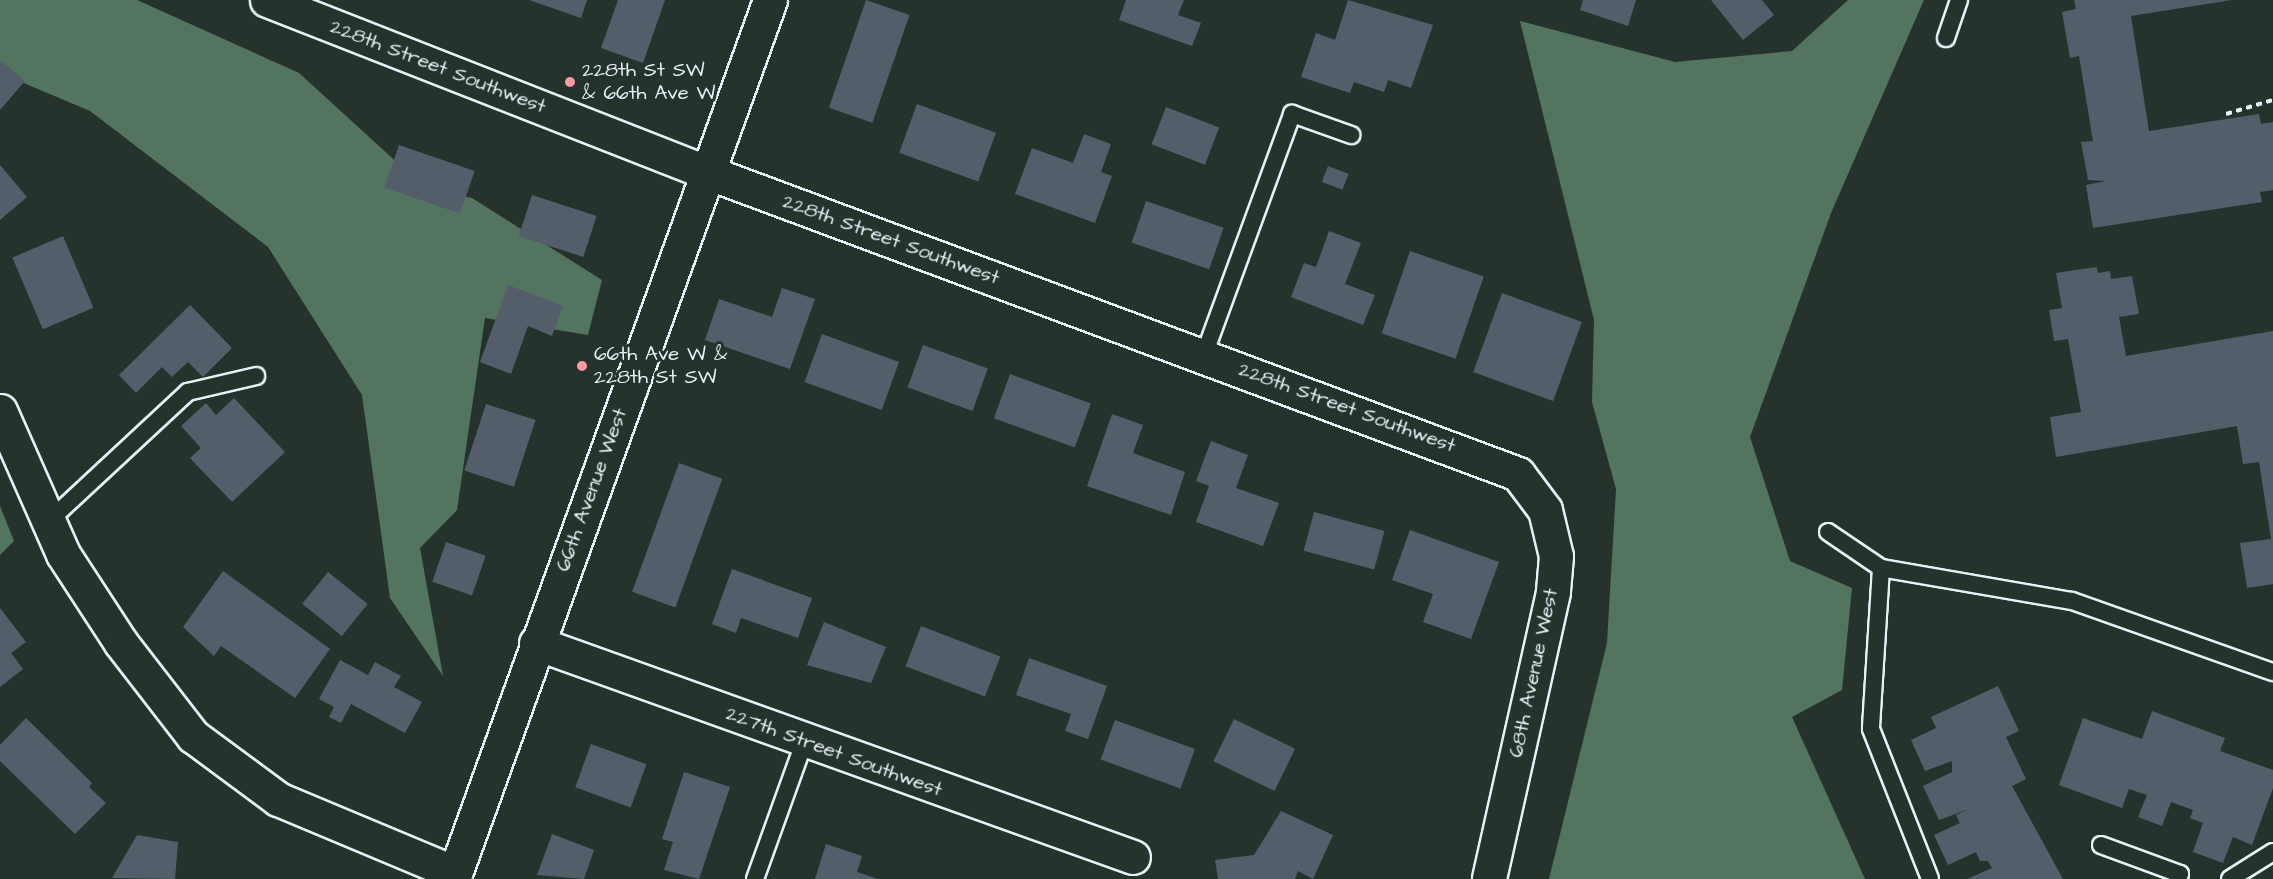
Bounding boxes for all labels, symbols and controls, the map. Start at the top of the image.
street label: 228th Street Southwest [327,15,549,119]
place label: 228th St SW & 66th Ave W [582,58,715,105]
marker: 228th St SW & 66th Ave W [563,75,577,89]
street label: 228th Street Southwest [779,190,1003,290]
place label: 66th Ave W & 228th St SW [594,342,727,389]
street label: 228th Street Southwest [1235,358,1459,458]
marker: 66th Ave W & 228th St SW [575,359,589,373]
street label: 66th Avenue West [551,405,633,575]
street label: 68th Avenue West [1504,586,1564,760]
street label: 227th Street Southwest [723,702,945,802]

